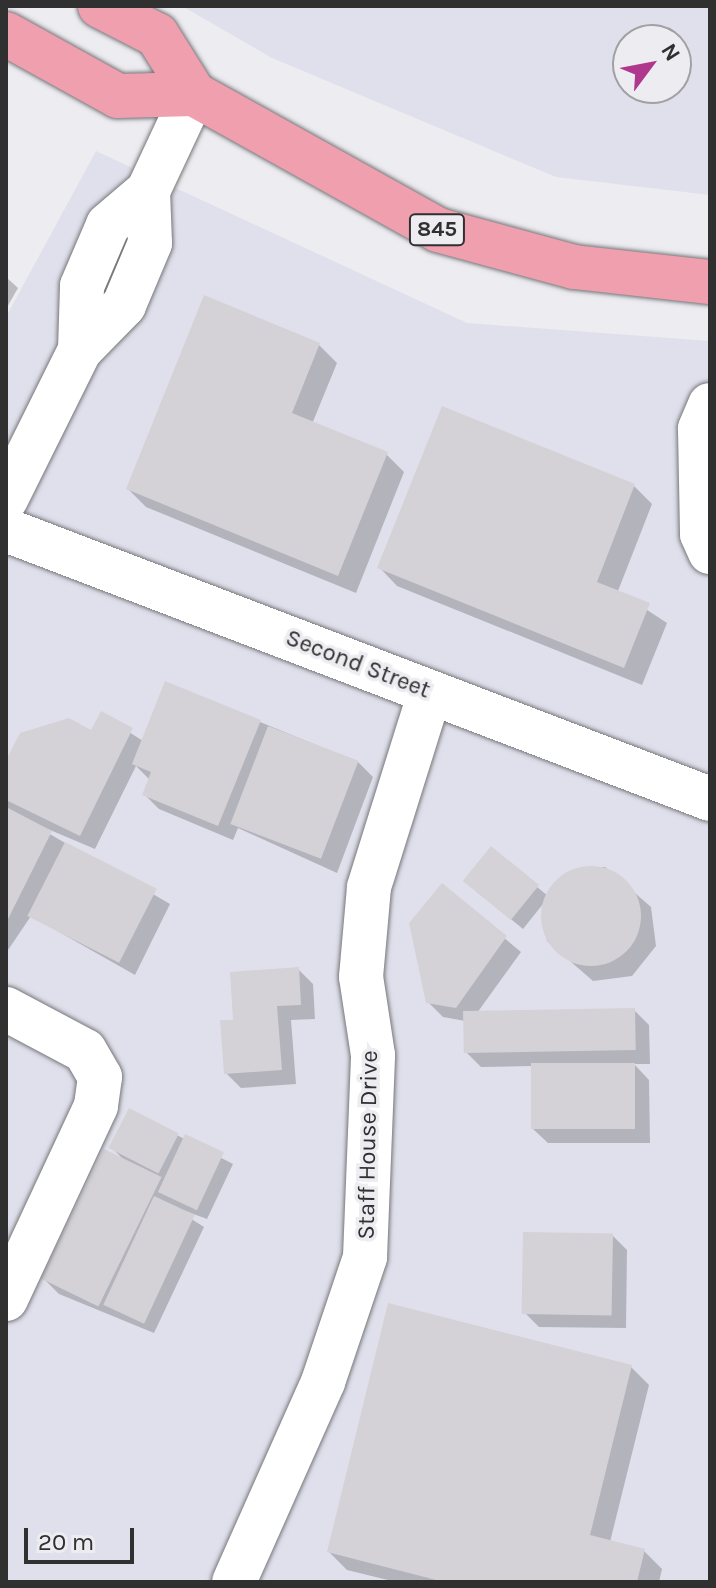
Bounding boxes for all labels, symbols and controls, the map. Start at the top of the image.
north arrow [612,24,692,104]
text: N [655,39,686,66]
road number: 845 [407,212,467,248]
street label: Second Street [282,623,434,705]
street label: Staff House Drive [352,1050,384,1240]
scale bar [28,1512,138,1562]
text: 20 m [38,1528,94,1556]

